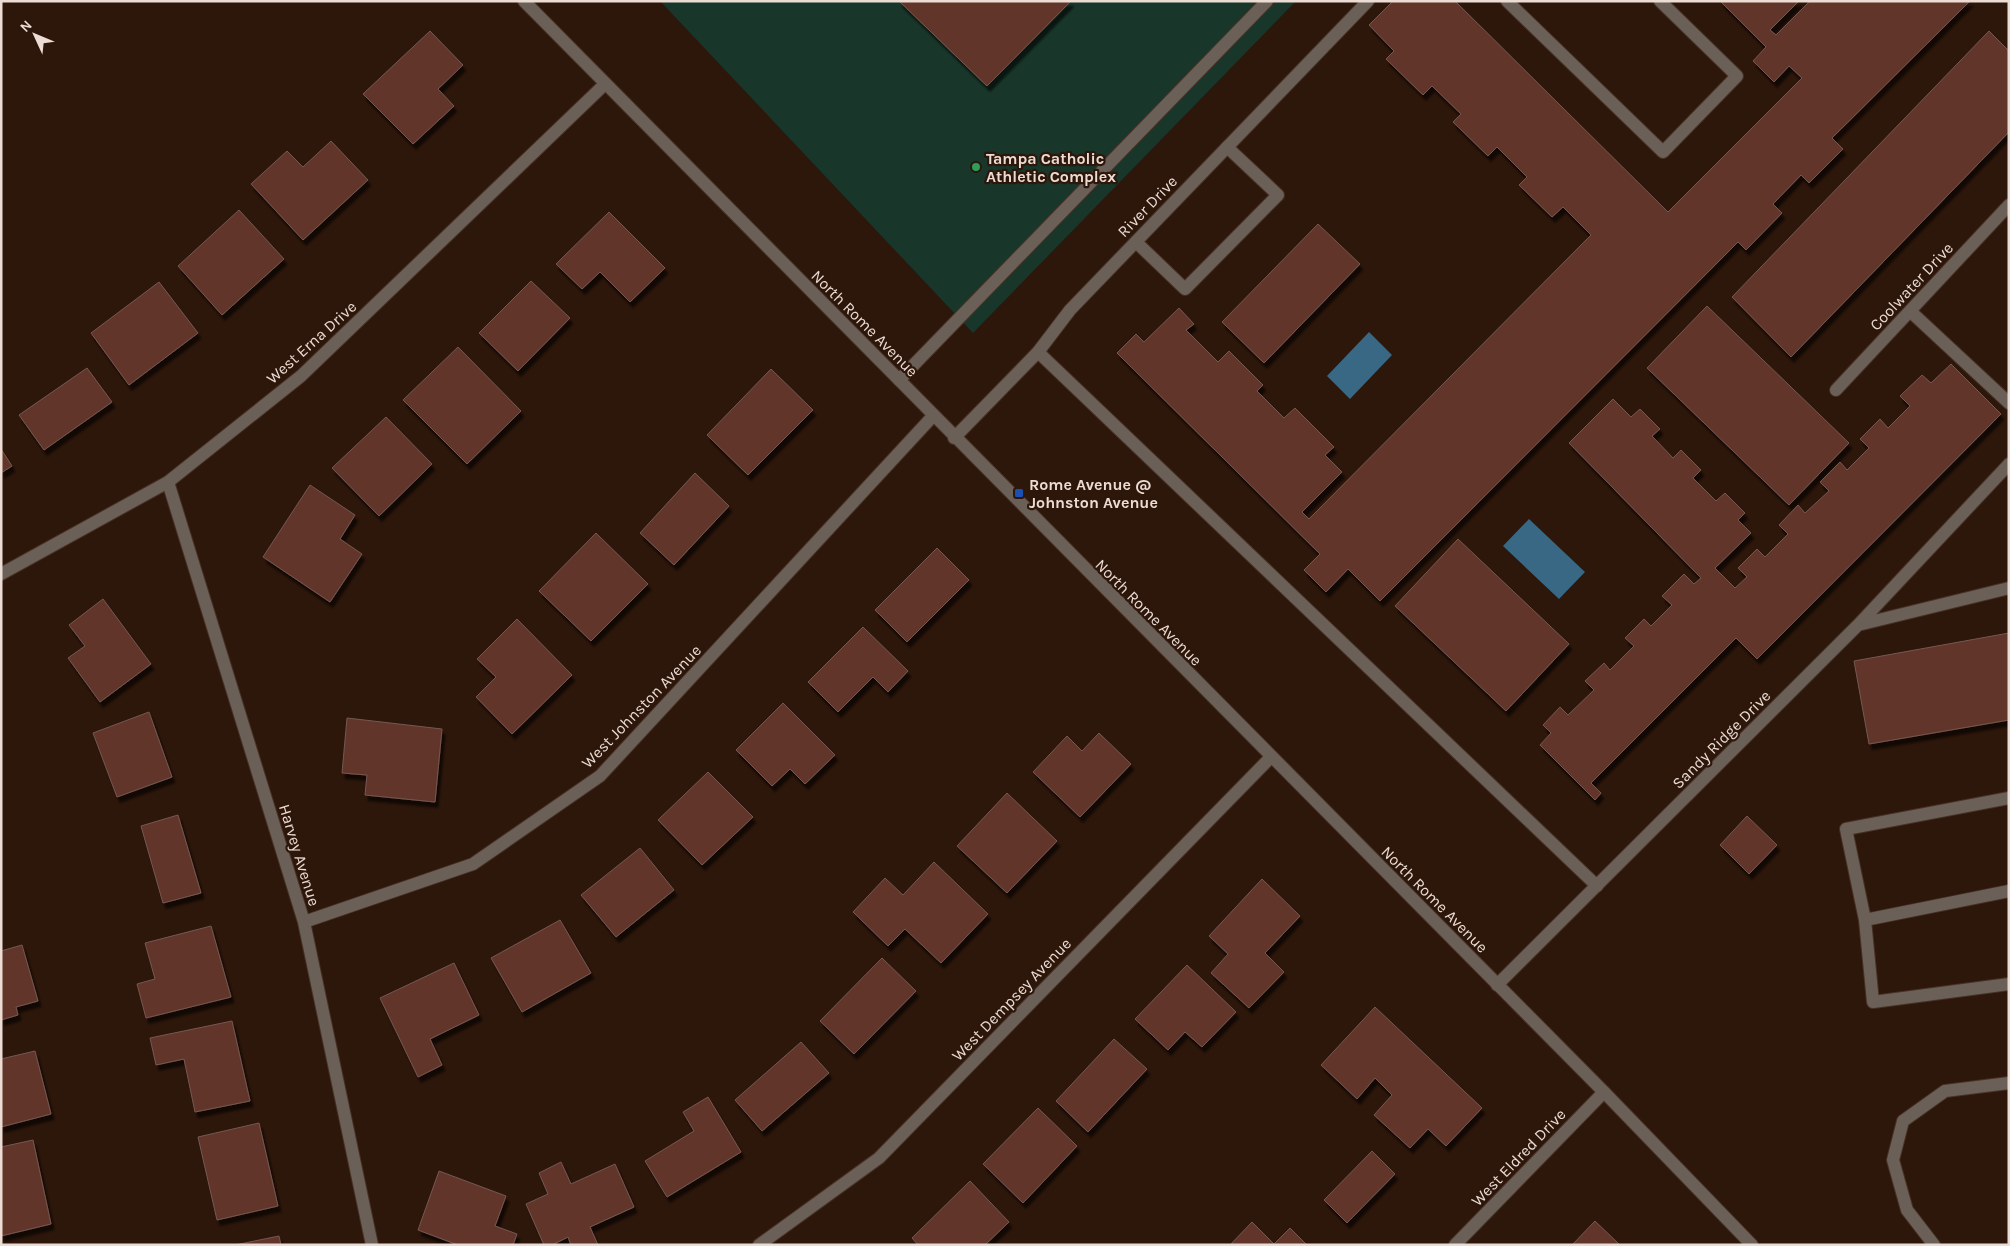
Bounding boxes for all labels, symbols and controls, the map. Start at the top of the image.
north arrow [10,10,60,60]
text: N [16,17,36,36]
place label: Tampa Catholic Athletic Complex [986,149,1116,186]
marker: Tampa Catholic Athletic Complex [970,161,982,173]
street label: River Drive [1114,172,1181,241]
street label: Coolwater Drive [1866,238,1957,334]
street label: North Rome Avenue [807,266,922,381]
street label: West Erna Drive [262,297,360,388]
place label: Rome Avenue @ Johnston Avenue [1029,475,1158,512]
marker: Rome Avenue @ Johnston Avenue [1013,487,1025,499]
street label: North Rome Avenue [1091,555,1206,670]
street label: West Johnston Avenue [578,641,705,772]
street label: Sandy Ridge Drive [1668,686,1775,793]
street label: Harvey Avenue [275,802,324,908]
street label: North Rome Avenue [1377,842,1492,957]
street label: West Dempsey Avenue [948,934,1075,1065]
street label: West Eldred Drive [1467,1105,1570,1210]

